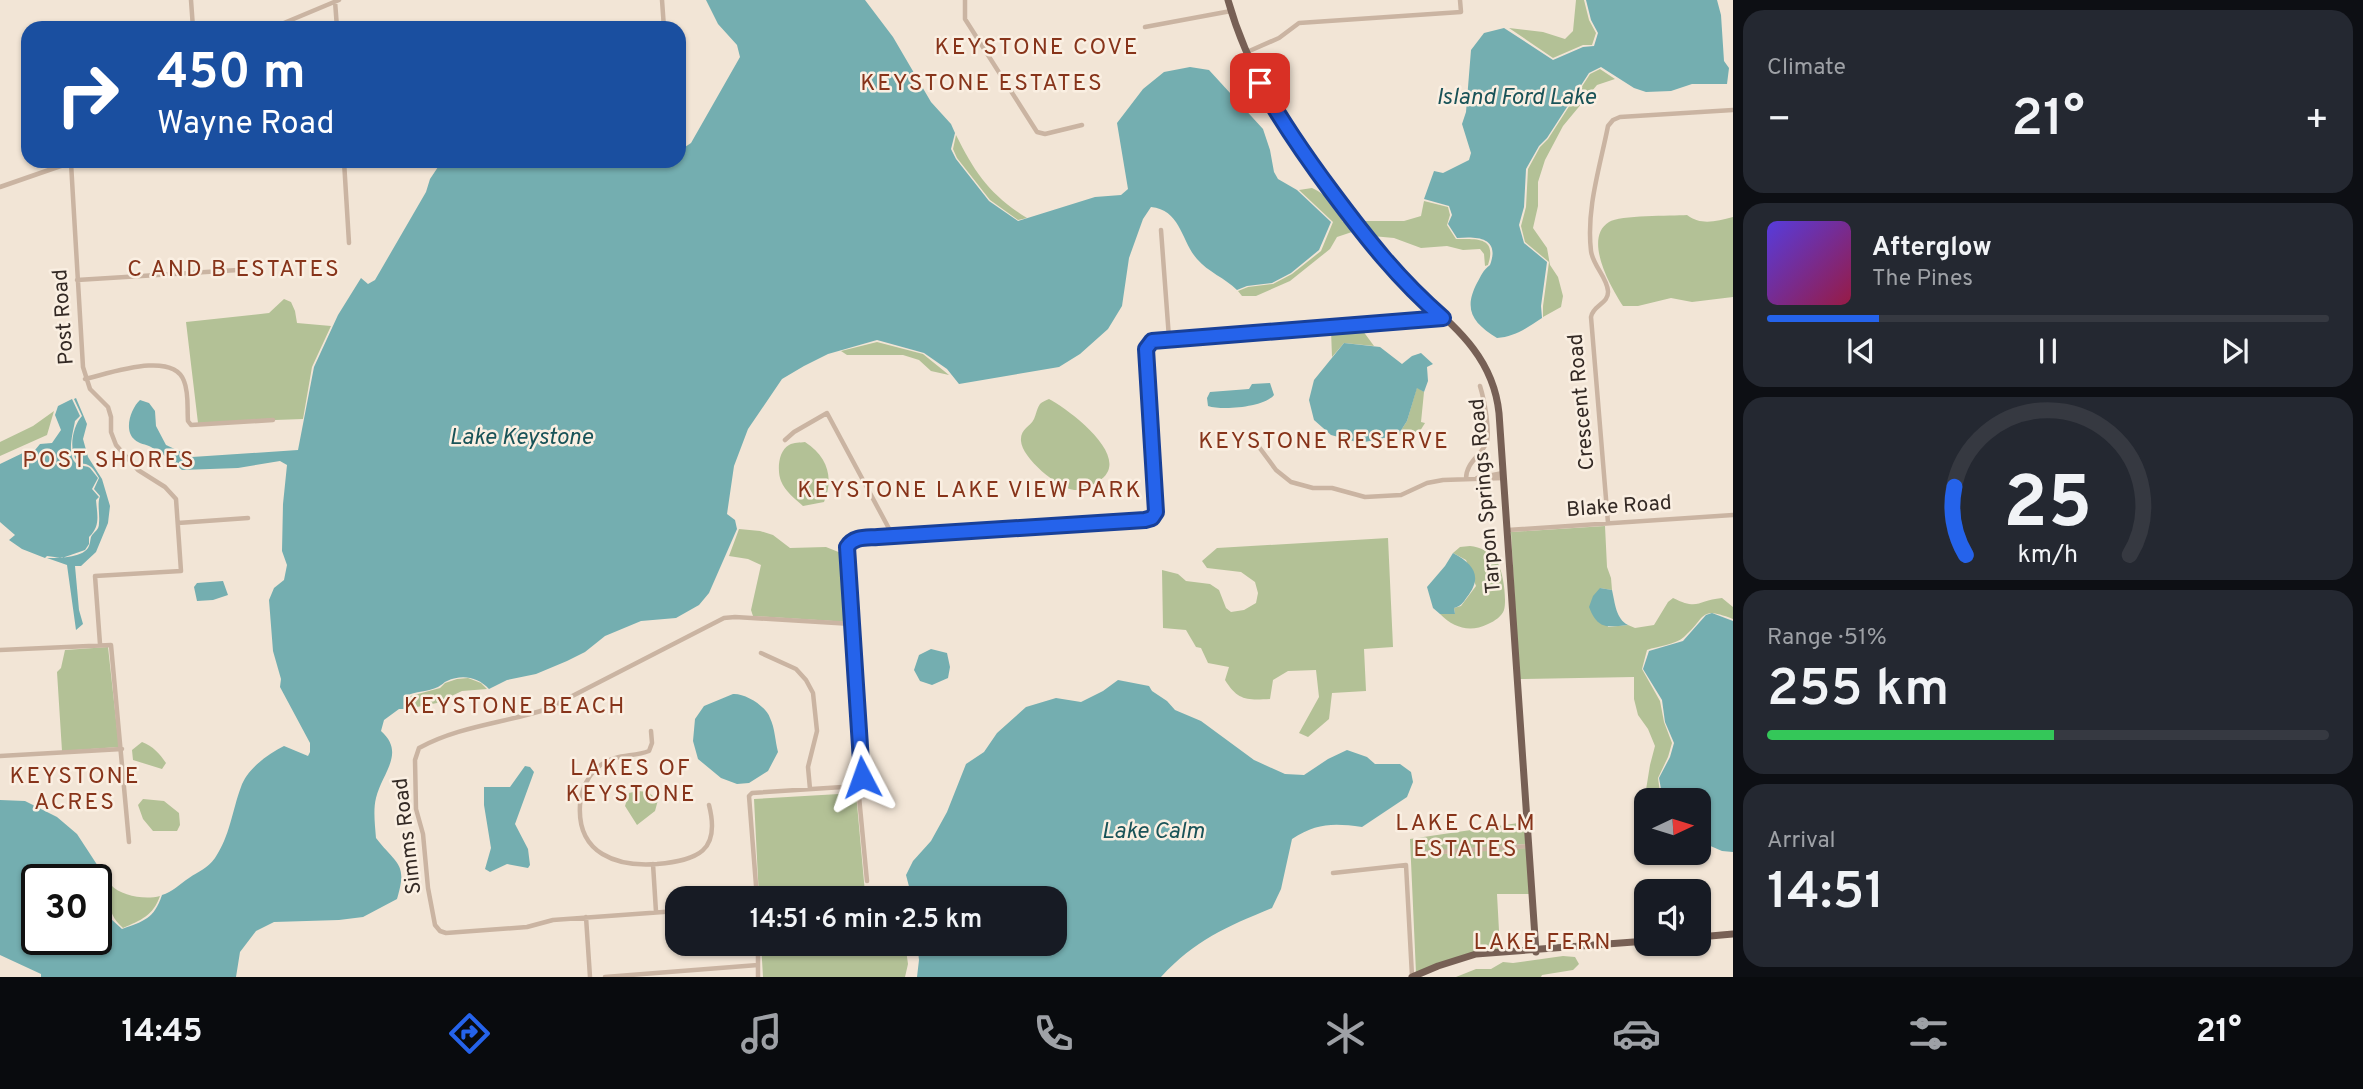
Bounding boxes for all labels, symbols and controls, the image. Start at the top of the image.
district label: KEYSTONE COVE [935,34,1139,63]
text: 450 m [157,44,306,106]
icon: right [42,49,133,140]
pin [1230,53,1290,113]
text: Climate [1767,54,1846,83]
icon: arrive [1241,64,1279,102]
district label: KEYSTONE ESTATES [860,70,1104,99]
water label: Island Ford Lake [1436,84,1597,113]
text: 21° [2011,88,2085,154]
text: − [1767,97,1792,146]
text: + [2304,97,2329,146]
text: Wayne Road [157,105,334,145]
text: Afterglow [1872,232,1992,265]
district label: C AND B ESTATES [127,256,341,285]
text: The Pines [1872,265,1973,294]
street label: Post Road [47,268,81,366]
icon: previous [1842,332,1880,370]
icon: pause [2029,332,2067,370]
icon: next [2216,332,2254,370]
street label: Crescent Road [1563,333,1601,471]
street label: Tarpon Springs Road [1464,397,1508,595]
water label: Lake Keystone [449,424,594,453]
district label: KEYSTONE RESERVE [1198,428,1450,457]
district label: POST SHORES [22,447,196,476]
text: 25 [2004,461,2093,553]
district label: KEYSTONE LAKE VIEW PARK [797,477,1143,506]
street label: Blake Road [1565,490,1673,524]
text: km/h [2018,539,2078,571]
text: Range · 51% [1767,624,1887,653]
text: 255 km [1767,658,1949,724]
district label: KEYSTONE BEACH [404,693,626,722]
position arrow [825,740,899,814]
district label: LAKES OF KEYSTONE [565,755,697,810]
district label: KEYSTONE ACRES [9,763,141,818]
street label: Simms Road [387,776,429,896]
north arrow [1634,788,1712,864]
map controls [1634,788,1711,956]
district label: LAKE CALM ESTATES [1395,810,1537,865]
water label: Lake Calm [1102,818,1205,847]
text: Arrival [1767,827,1836,856]
text: 14:51 [1767,861,1885,927]
speed limit sign: 30 [21,864,112,955]
button: sound [1634,879,1711,956]
text: 14:51 · 6 min · 2.5 km [750,904,982,937]
district label: LAKE FERN [1474,929,1612,958]
icon: directions [445,1009,494,1058]
icon: music [737,1009,786,1058]
icon: phone [1029,1009,1078,1058]
icon: climate [1321,1009,1370,1058]
icon: car [1612,1009,1661,1058]
icon: filters [1904,1009,1953,1058]
text: 14:45 [121,1013,203,1053]
text: 21° [2196,1013,2242,1053]

